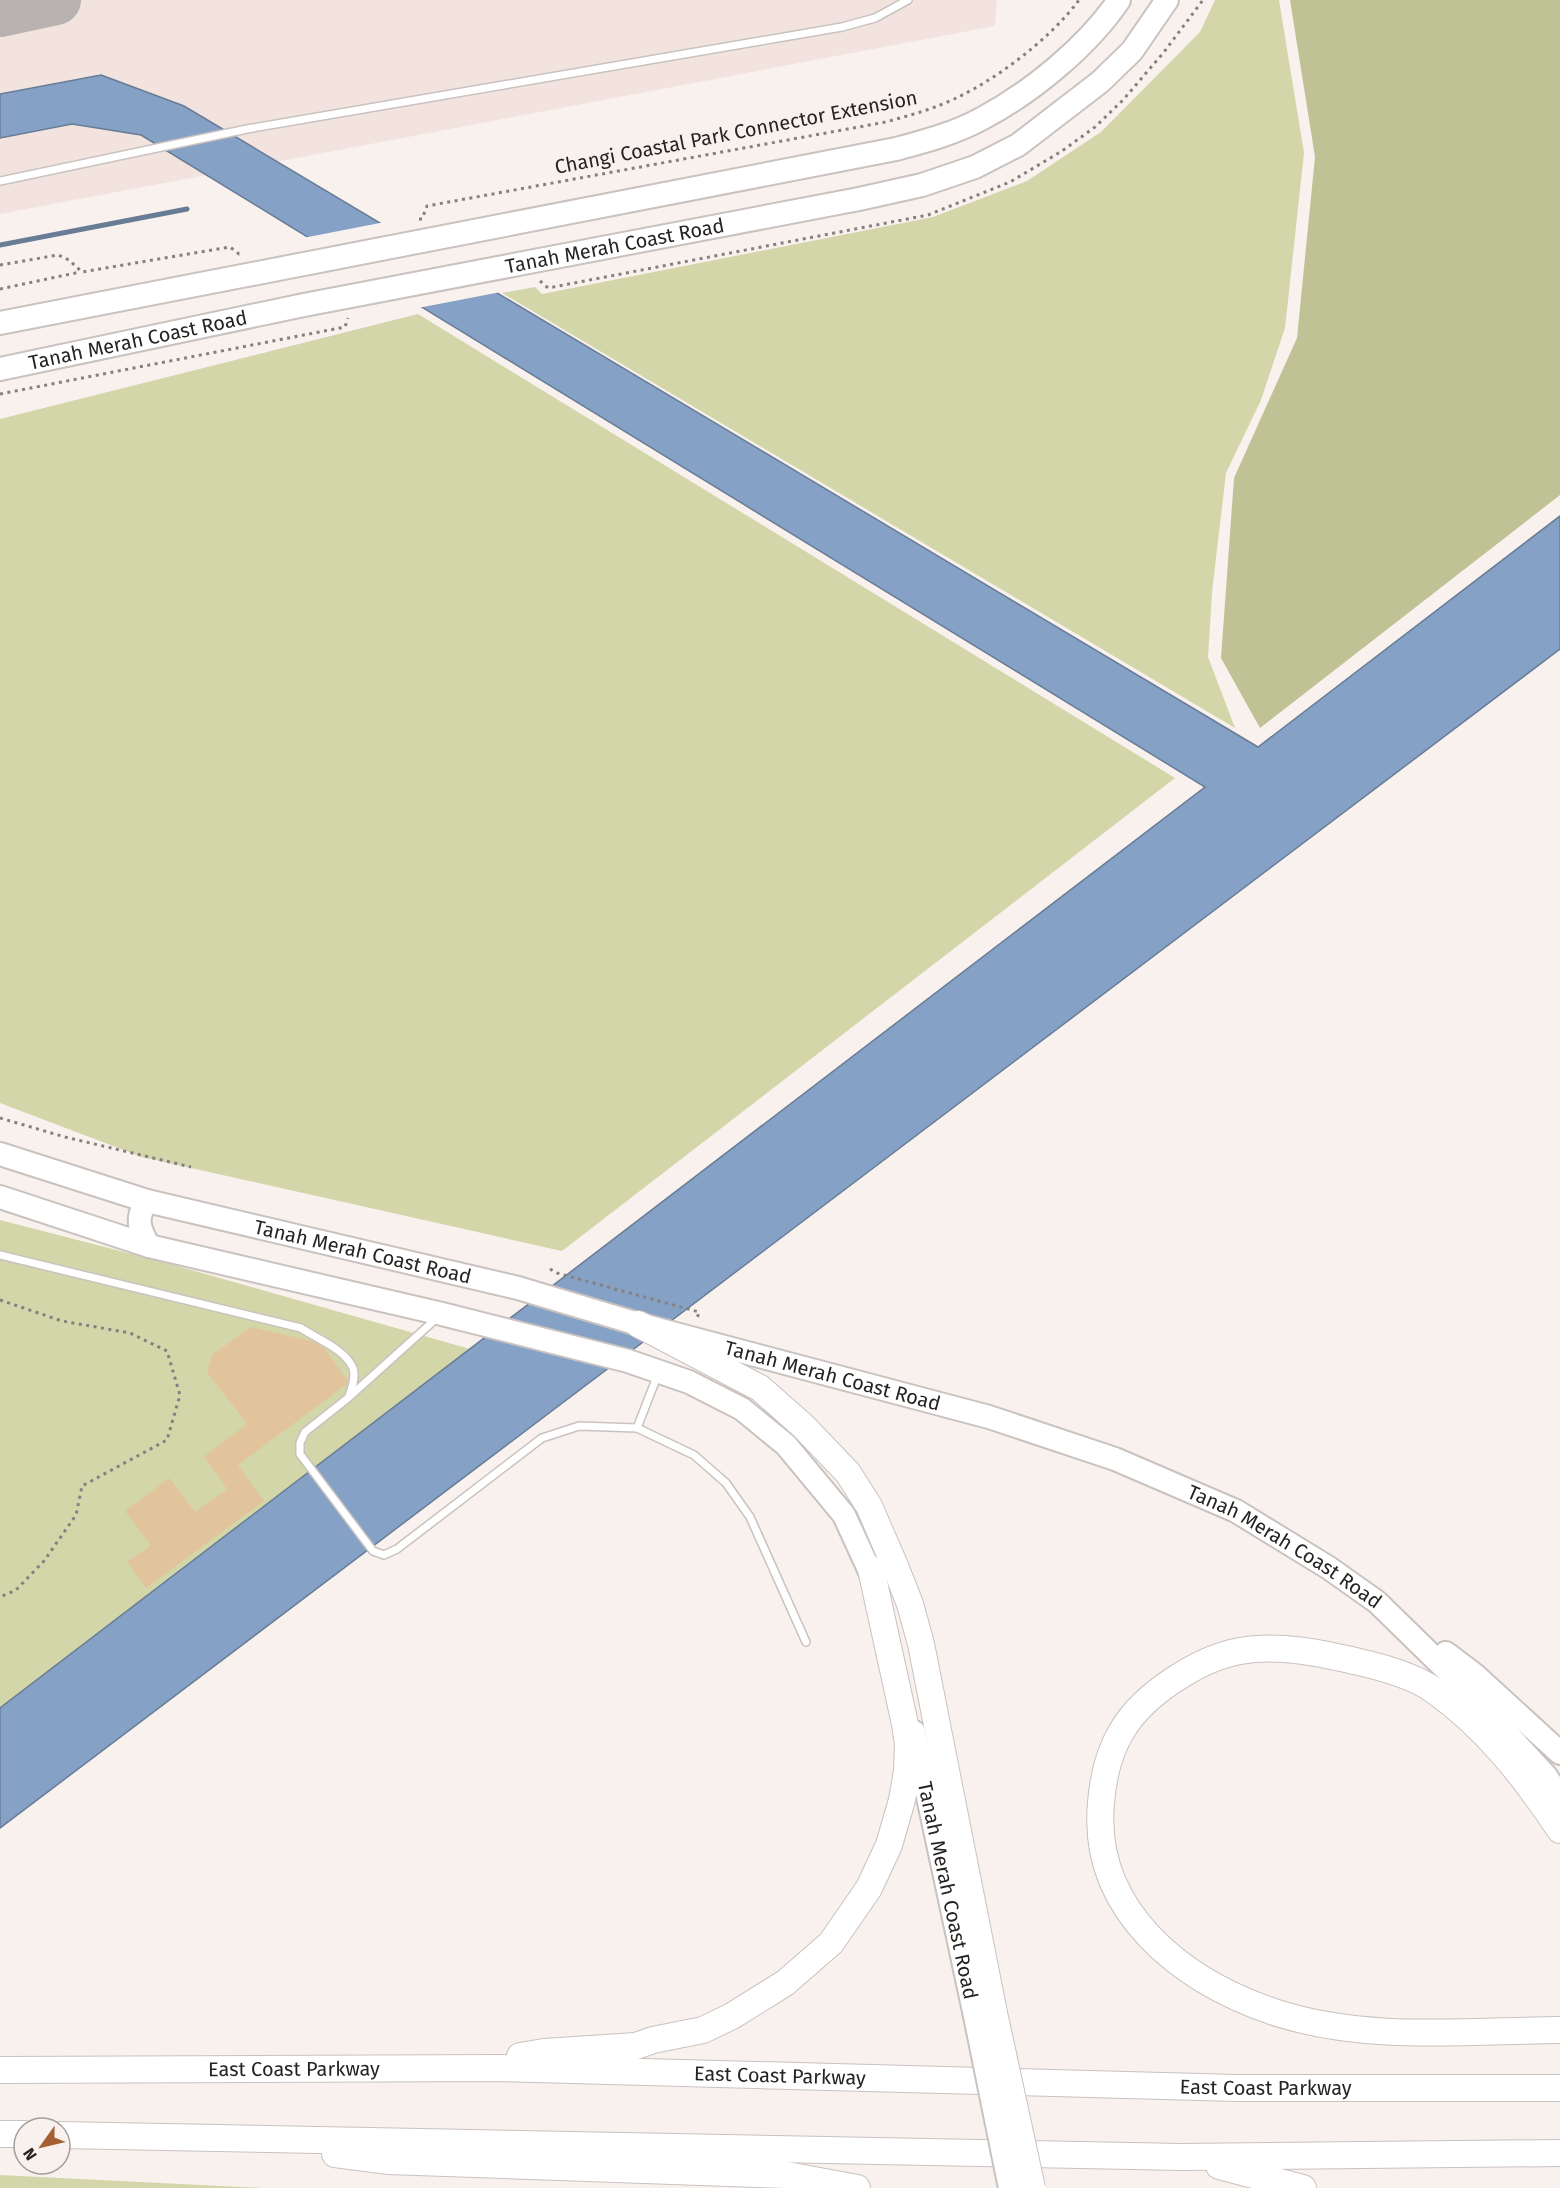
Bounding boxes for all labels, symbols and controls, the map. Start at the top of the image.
street label: Changi Coastal Park Connector Extension [553,85,919,179]
street label: Tanah Merah Coast Road [503,213,726,278]
street label: Tanah Merah Coast Road [27,305,249,375]
street label: Tanah Merah Coast Road [252,1215,474,1289]
street label: Tanah Merah Coast Road [722,1335,943,1416]
street label: Tanah Merah Coast Road [1184,1480,1386,1614]
street label: Tanah Merah Coast Road [913,1779,983,2002]
street label: East Coast Parkway [208,2056,380,2081]
street label: East Coast Parkway [694,2061,866,2090]
street label: East Coast Parkway [1179,2074,1352,2100]
north arrow [12,2116,72,2176]
text: N [19,2144,41,2164]

